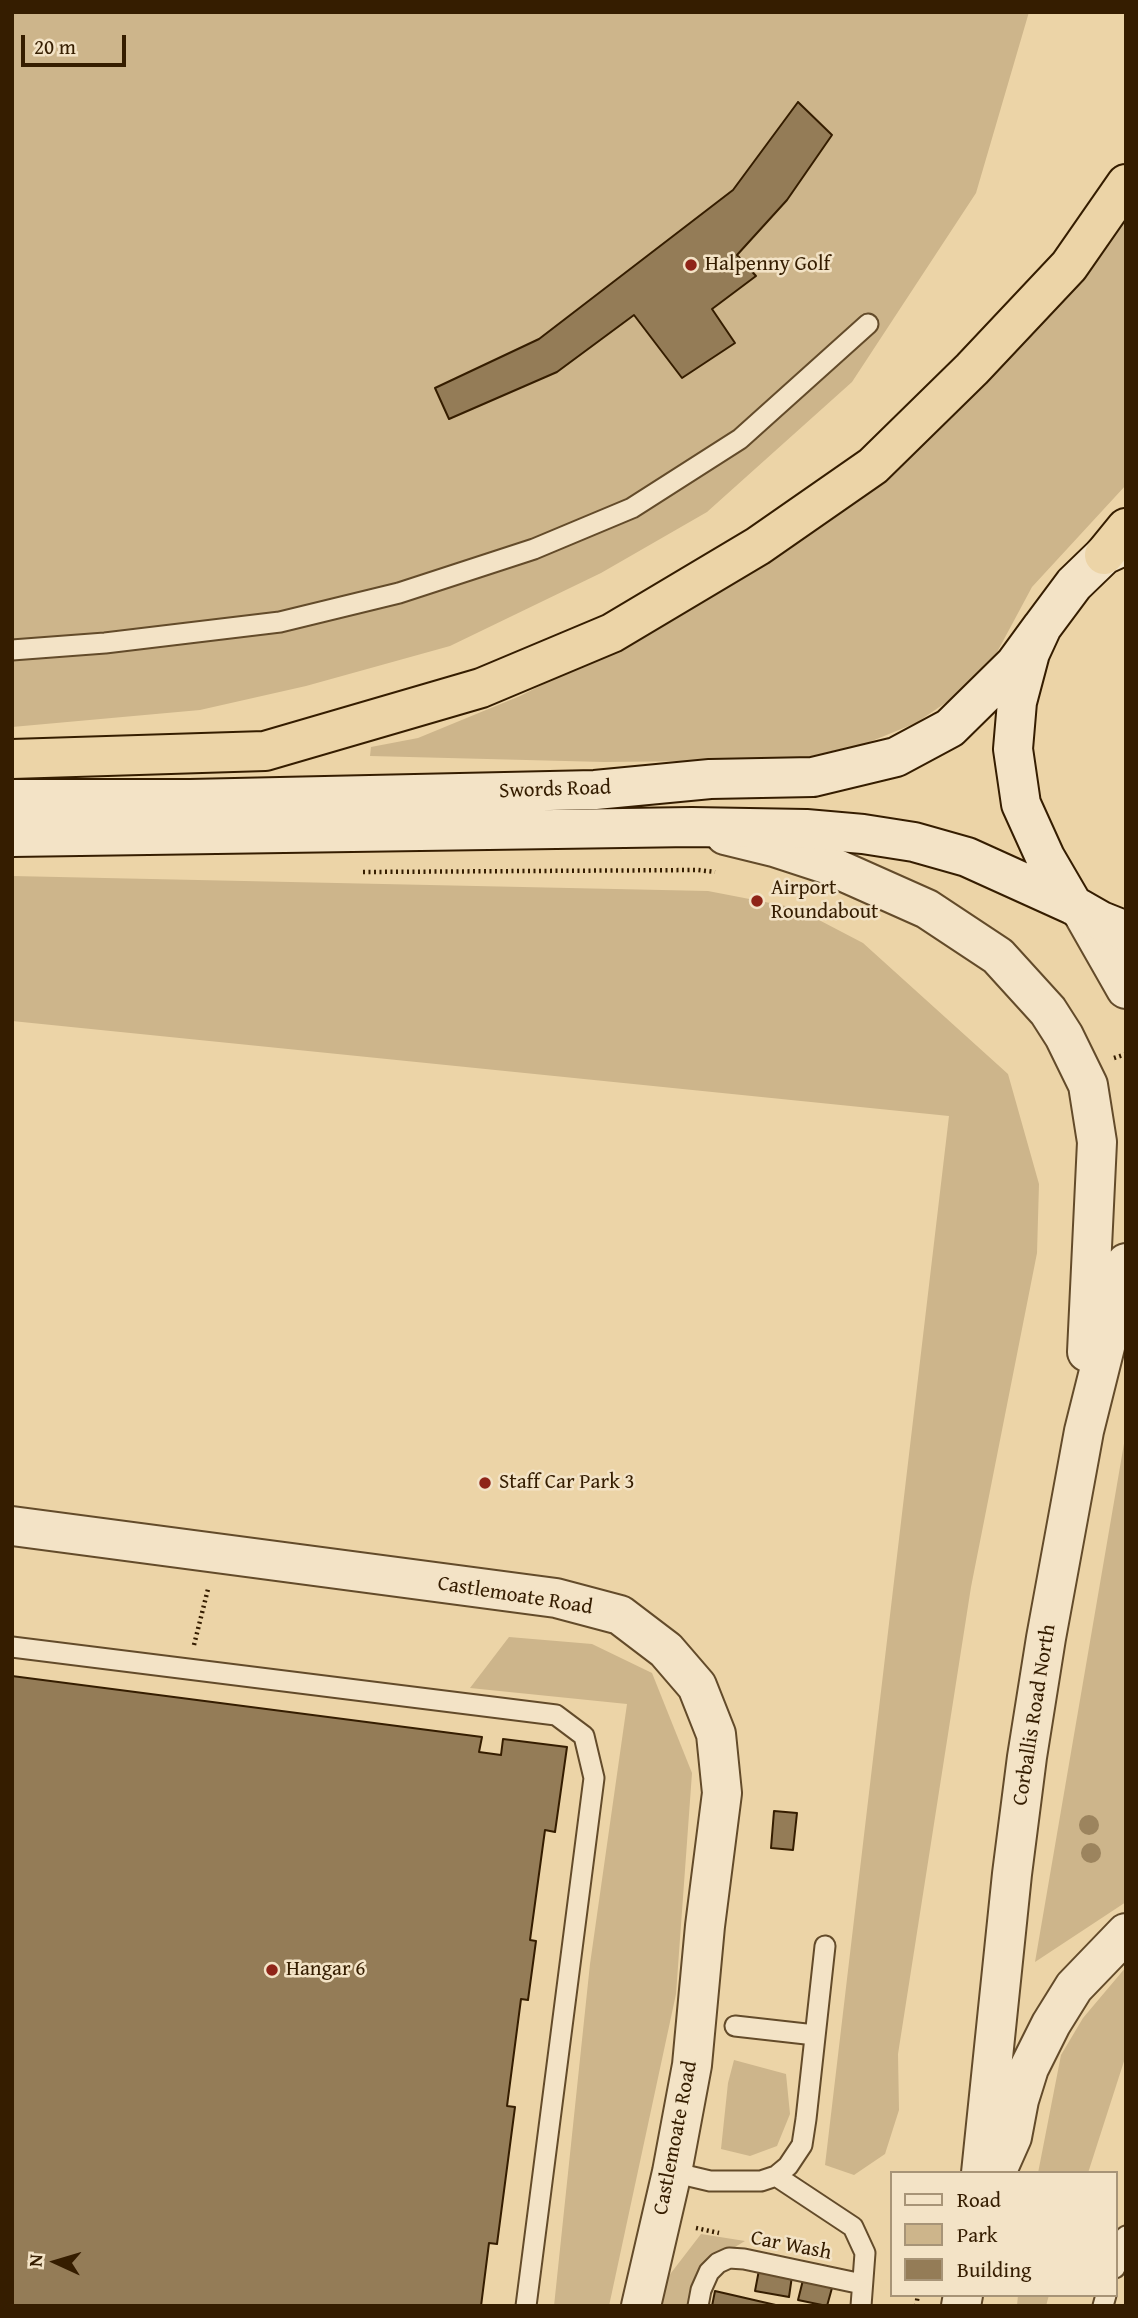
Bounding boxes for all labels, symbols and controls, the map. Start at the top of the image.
scale bar [24,21,130,65]
text: 20 m [34,31,76,62]
place label: Halpenny Golf [705,252,830,278]
marker: Halpenny Golf [683,257,699,273]
street label: Swords Road [499,775,611,805]
place label: Airport Roundabout [771,876,878,926]
marker: Airport Roundabout [749,893,765,909]
place label: Staff Car Park 3 [499,1470,635,1496]
marker: Staff Car Park 3 [477,1475,493,1491]
street label: Castlemoate Road [436,1571,594,1621]
street label: Corballis Road North [1008,1623,1062,1807]
place label: Hangar 6 [286,1957,365,1983]
marker: Hangar 6 [264,1962,280,1978]
street label: Castlemoate Road [649,2059,703,2217]
legend [890,2171,1117,2297]
text: Road [957,2184,1001,2215]
text: Park [957,2219,998,2250]
street label: Car Wash [748,2226,834,2266]
north arrow [21,2227,91,2297]
text: N [21,2253,49,2268]
text: Building [957,2254,1031,2285]

